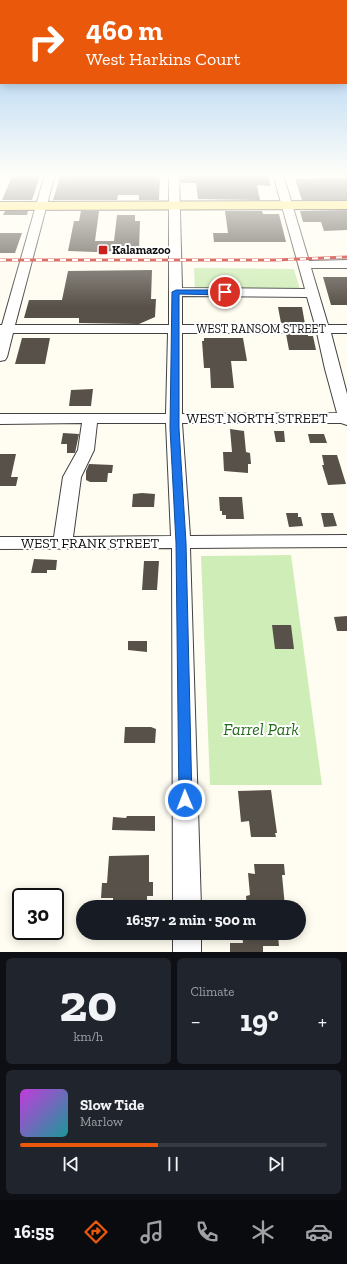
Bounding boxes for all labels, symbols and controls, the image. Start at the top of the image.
text: 460 m [86,14,163,47]
icon: right [20,16,72,68]
text: West Harkins Court [86,48,241,70]
place label: Kalamazoo [112,243,171,257]
marker: Kalamazoo [97,244,109,256]
pin [208,275,242,309]
icon: arrive [214,281,236,303]
street label: WEST RANSOM STREET [196,322,326,336]
street label: WEST NORTH STREET [186,410,328,427]
street label: WEST FRANK STREET [21,535,159,552]
park label: Farrel Park [223,719,299,739]
position arrow [164,779,206,821]
speed limit sign: 30 [12,888,64,940]
text: 16:57 · 2 min · 500 m [126,911,256,929]
text: 20 [59,972,117,1034]
text: Climate [191,984,234,999]
text: 19° [240,1003,279,1039]
text: − [191,1008,201,1035]
text: + [318,1008,327,1035]
text: km/h [73,1029,103,1044]
text: Slow Tide [80,1096,144,1114]
text: Marlow [80,1114,123,1129]
icon: previous [60,1153,82,1175]
icon: pause [162,1153,184,1175]
icon: next [265,1153,287,1175]
icon: directions [82,1218,110,1246]
icon: music [138,1218,166,1246]
icon: phone [193,1218,221,1246]
icon: climate [249,1218,277,1246]
icon: car [305,1218,333,1246]
text: 16:55 [14,1221,54,1243]

